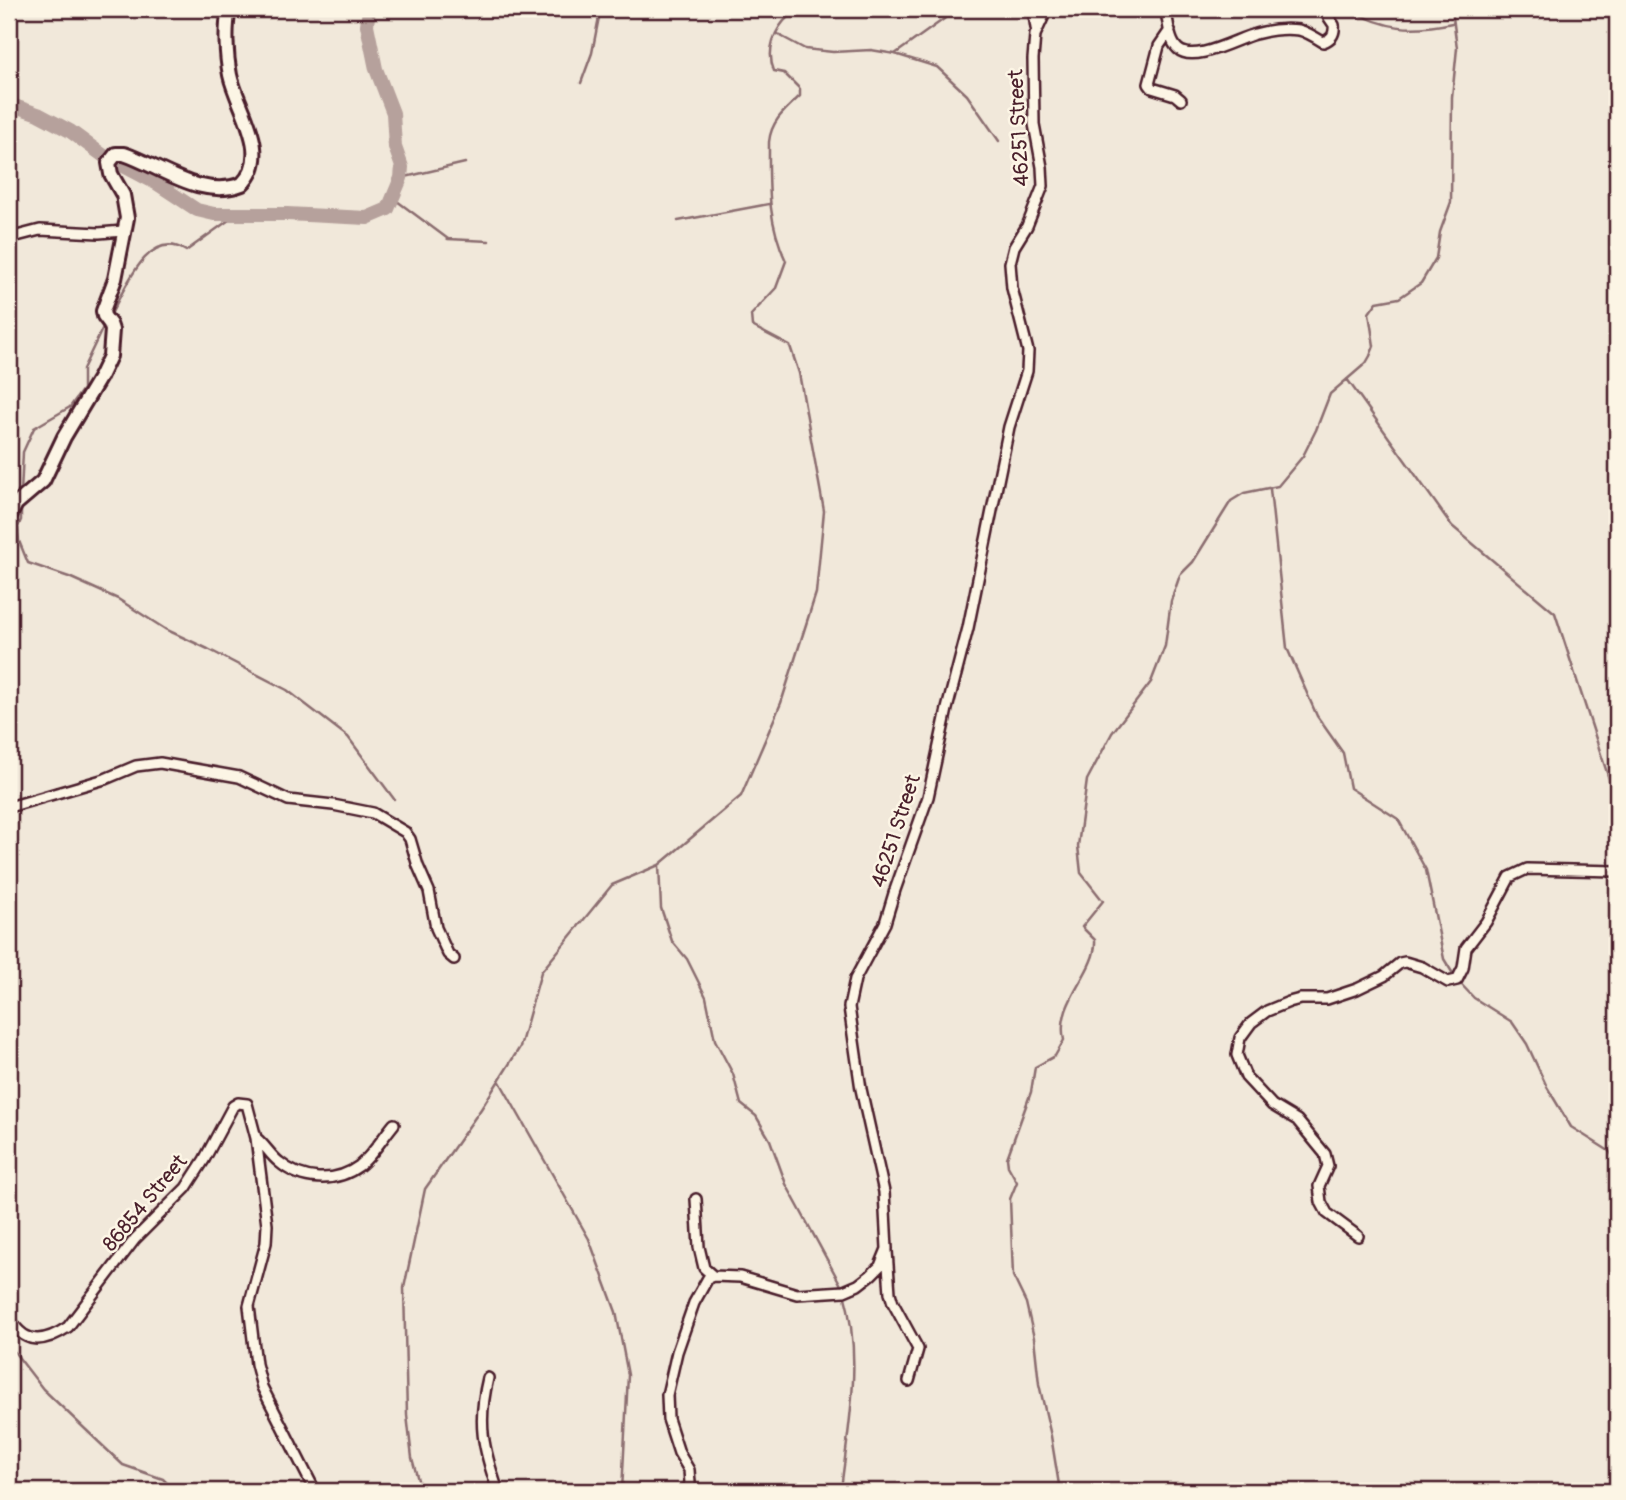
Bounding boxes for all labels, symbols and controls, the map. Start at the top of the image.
street label: 46251 Street [1002,68,1036,187]
street label: 46251 Street [865,771,927,891]
street label: 86854 Street [97,1149,194,1257]

